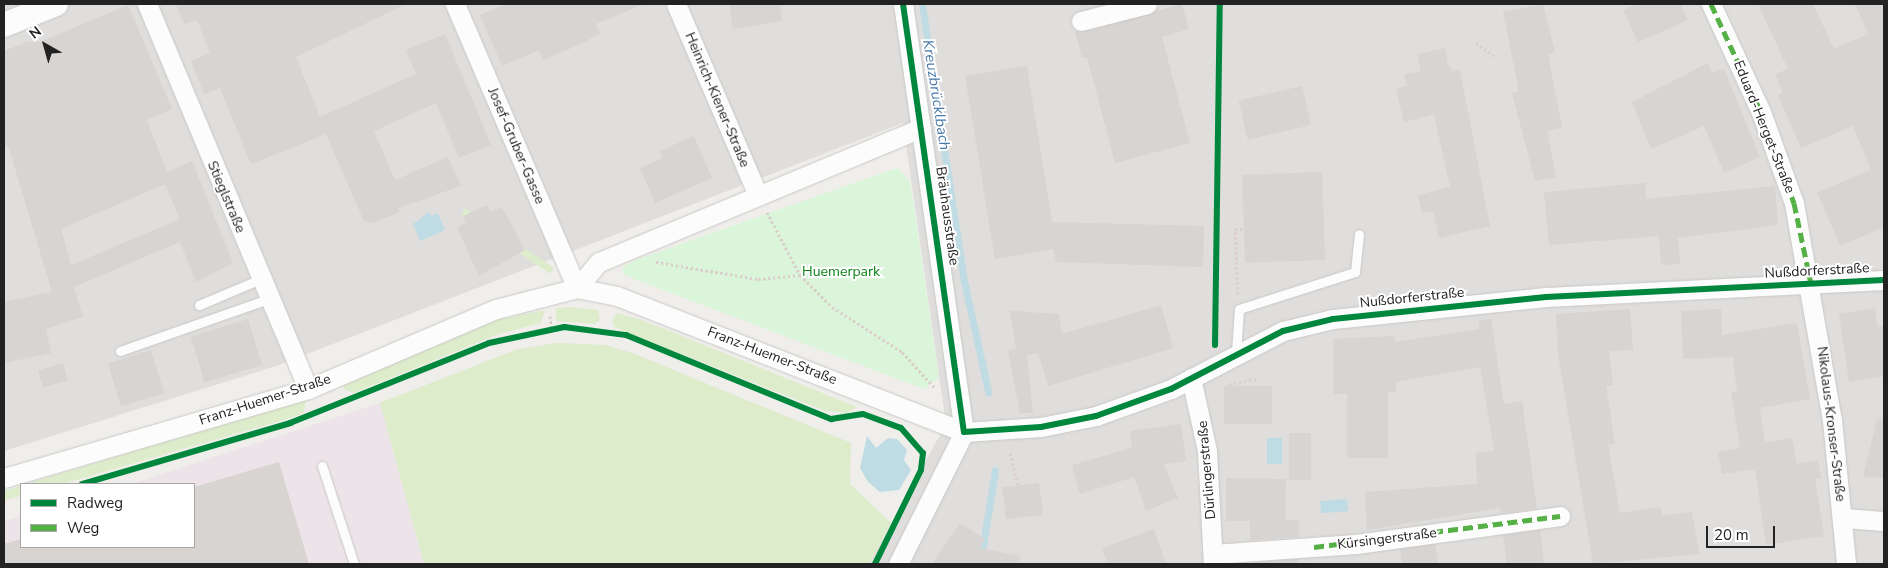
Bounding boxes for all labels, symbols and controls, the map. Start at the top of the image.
north arrow [20,20,70,70]
text: N [25,22,45,44]
street label: Heinrich-Kiener-Straße [681,30,753,170]
water label: Kreuzbrücklbach [918,38,954,152]
street label: Eduard-Herget-Straße [1730,58,1798,196]
street label: Josef-Gruber-Gasse [484,85,548,207]
street label: Stieglstraße [203,159,249,235]
street label: Bräuhausstraße [932,166,962,266]
street label: Nußdorferstraße [1764,260,1870,282]
park label: Huemerpark [802,264,880,280]
street label: Nußdorferstraße [1359,284,1465,312]
street label: Franz-Huemer-Straße [705,324,839,388]
street label: Nikolaus-Kronser-Straße [1813,345,1849,503]
street label: Franz-Huemer-Straße [197,371,333,429]
street label: Dürlingerstraße [1194,420,1220,520]
legend [20,483,195,548]
text: Radweg [67,493,123,513]
scale bar [1708,516,1777,548]
text: Weg [67,518,99,538]
street label: Kürsingerstraße [1336,525,1438,553]
text: 20 m [1714,525,1749,545]

